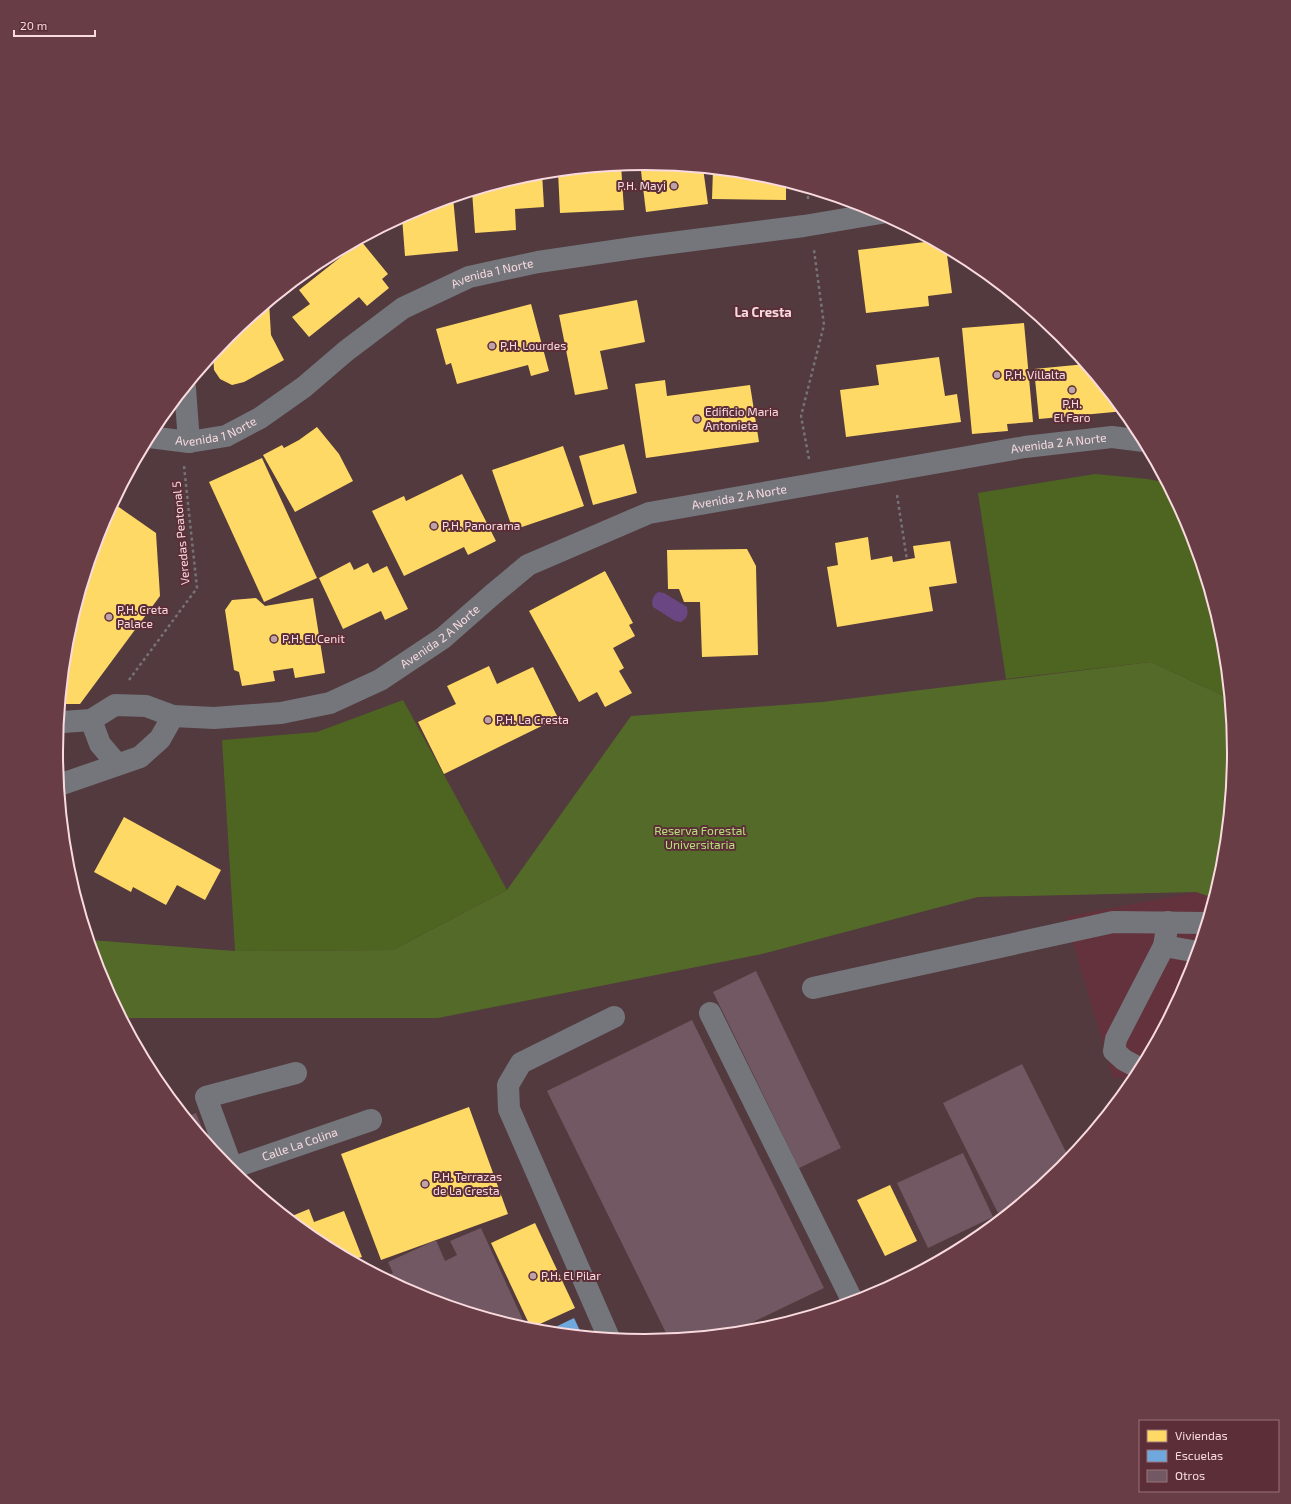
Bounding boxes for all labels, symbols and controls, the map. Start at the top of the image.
scale bar [14,12,95,38]
text: 20 m [20,18,47,32]
place label: P.H. Mayi [617,178,666,192]
marker: P.H. Mayi [669,181,679,191]
street label: Avenida 1 Norte [448,255,534,291]
district label: La Cresta [734,304,792,320]
place label: P.H. Lourdes [500,338,566,352]
marker: P.H. Lourdes [487,341,497,351]
place label: P.H. Villalta [1005,367,1066,381]
marker: P.H. Villalta [992,370,1002,380]
marker: P.H. El Faro [1067,385,1077,395]
place label: P.H. El Faro [1054,396,1091,424]
place label: Edificio Maria Antonieta [705,404,779,432]
street label: Avenida 1 Norte [175,413,258,448]
marker: Edificio Maria Antonieta [692,414,702,424]
street label: Avenida 2 A Norte [1010,430,1107,455]
street label: Veredas Peatonal 5 [168,481,192,585]
street label: Avenida 2 A Norte [690,481,788,511]
place label: P.H. Panorama [442,518,520,532]
marker: P.H. Panorama [429,521,439,531]
street label: Avenida 2 A Norte [397,601,482,671]
place label: P.H. Creta Palace [117,602,168,630]
marker: P.H. Creta Palace [104,612,114,622]
place label: P.H. El Cenit [282,631,345,645]
marker: P.H. El Cenit [269,634,279,644]
place label: P.H. La Cresta [496,712,569,726]
marker: P.H. La Cresta [483,715,493,725]
park label: Reserva Forestal Universitaria [654,823,746,851]
street label: Calle La Colina [260,1124,339,1163]
place label: P.H. Terrazas de La Cresta [433,1169,502,1197]
marker: P.H. Terrazas de La Cresta [420,1179,430,1189]
place label: P.H. El Pilar [541,1268,601,1282]
marker: P.H. El Pilar [528,1271,538,1281]
legend [1139,1420,1279,1492]
text: Viviendas [1175,1428,1228,1442]
text: Escuelas [1175,1448,1223,1462]
text: Otros [1175,1468,1205,1482]

